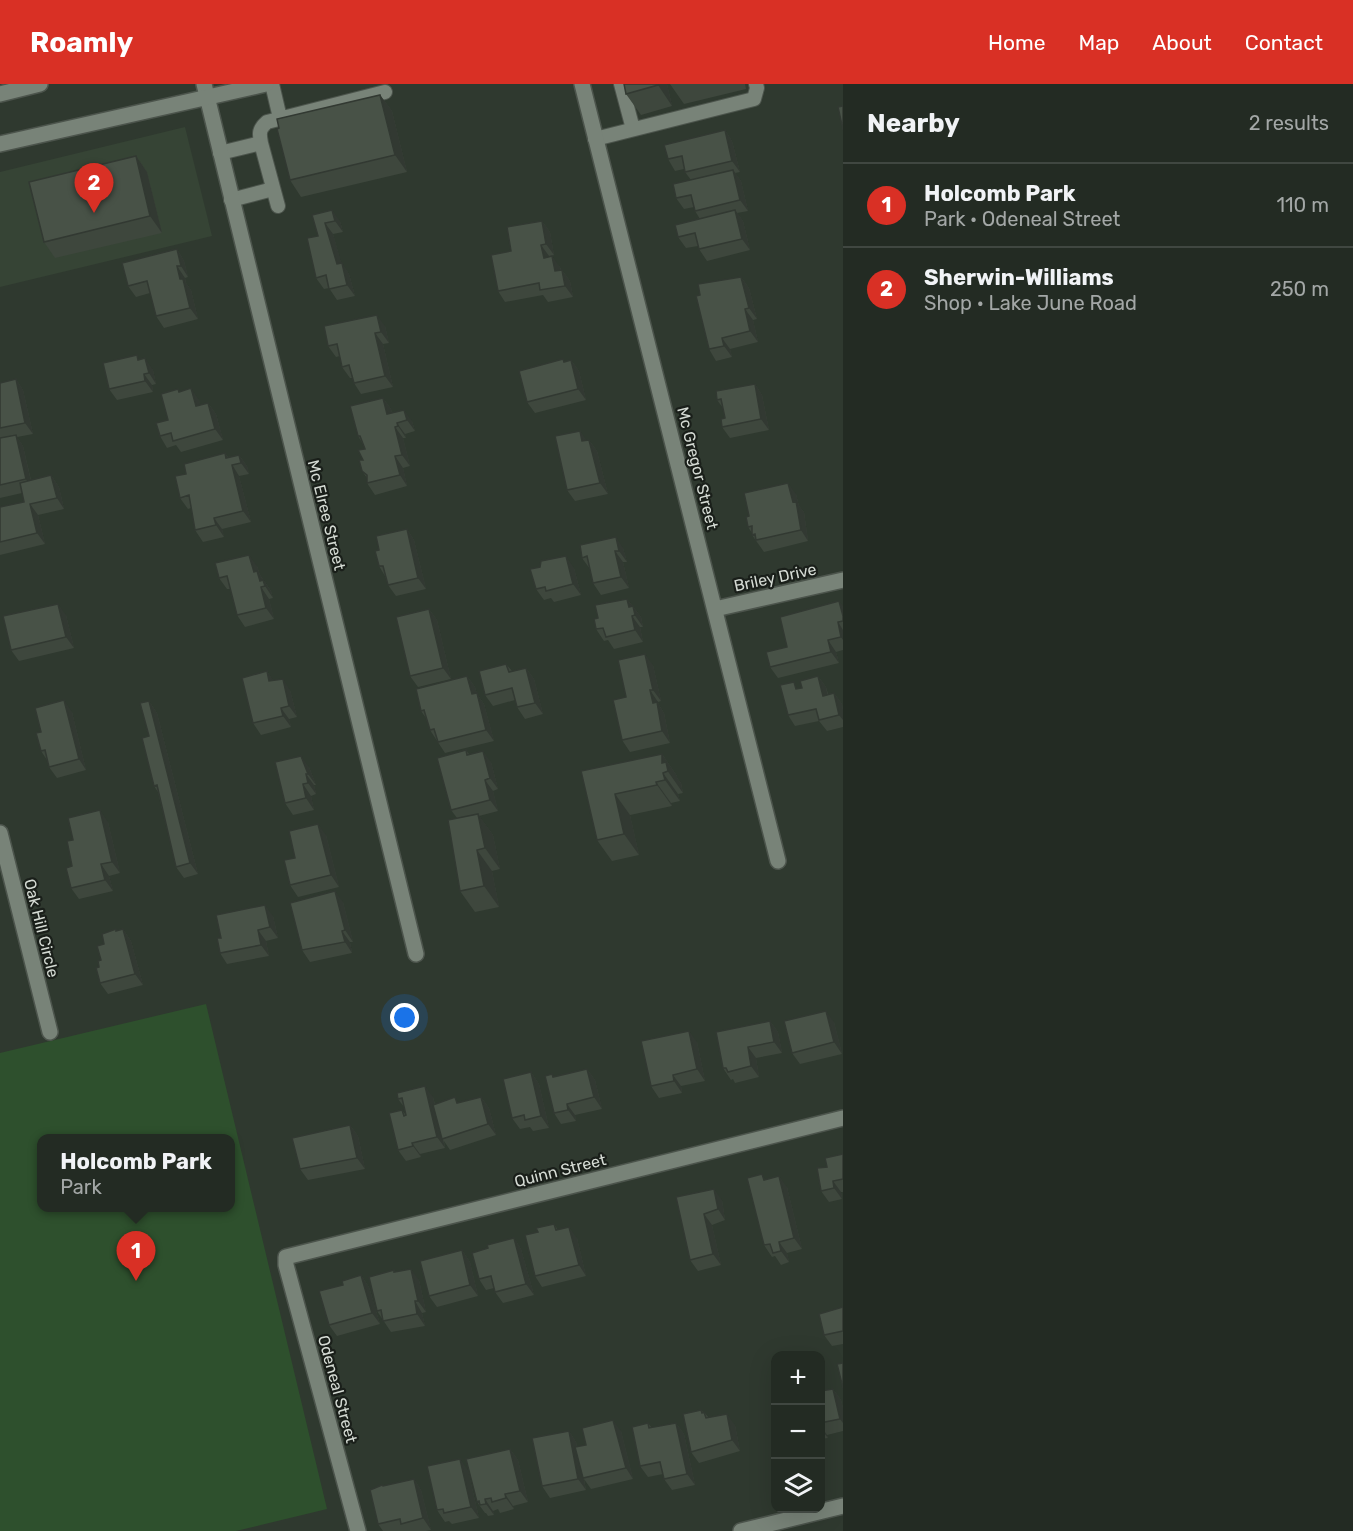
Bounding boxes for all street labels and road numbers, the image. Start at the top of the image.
street label: Mc Gregor Street [673,405,722,531]
street label: Mc Elree Street [304,458,349,572]
street label: Briley Drive [732,559,818,596]
street label: Oak Hill Circle [20,877,63,979]
street label: Quinn Street [512,1150,608,1191]
street label: Odeneal Street [314,1333,361,1445]

